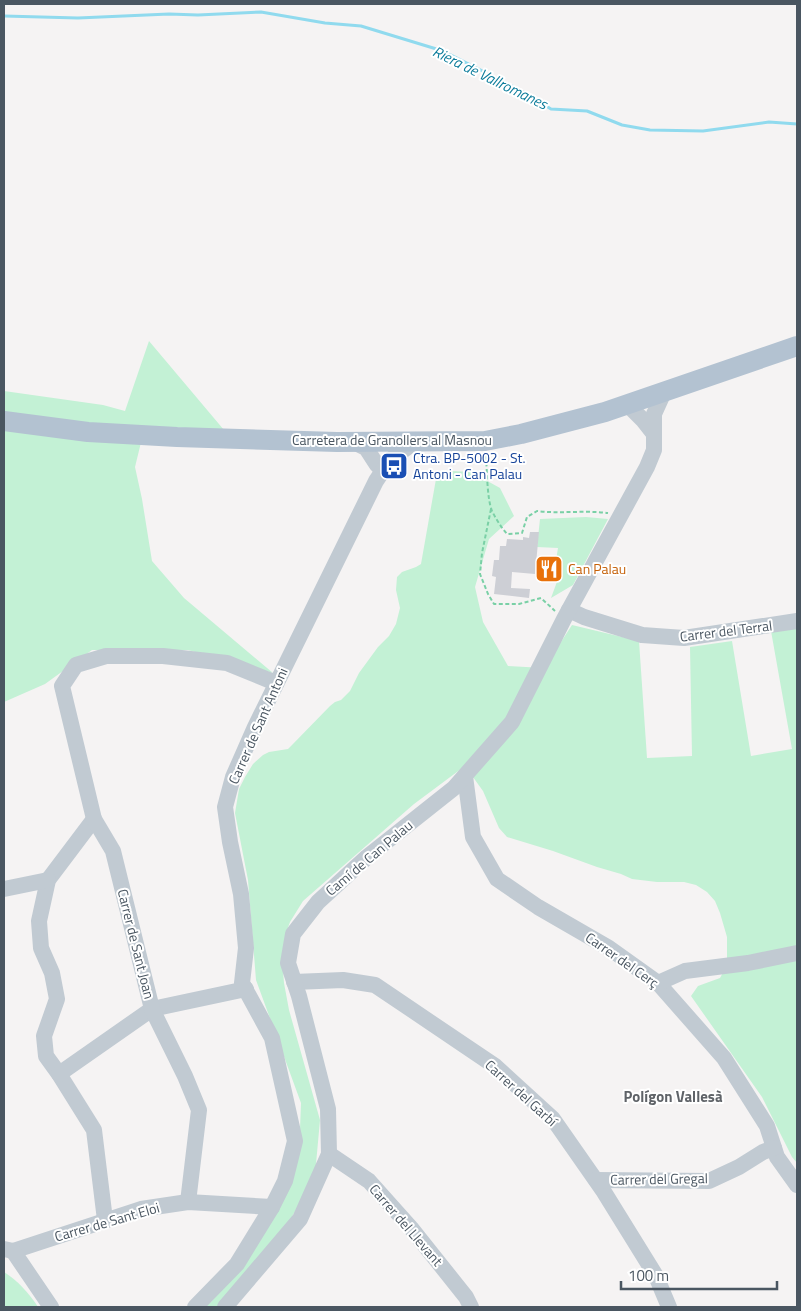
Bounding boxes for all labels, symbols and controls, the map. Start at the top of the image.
water label: Riera de Vallromanes [429,40,553,116]
street label: Carretera de Granollers al Masnou [292,429,492,450]
place label: Ctra. BP-5002 - St. Antoni - Can Palau [413,447,525,484]
bus stop icon: Ctra. BP-5002 - St. Antoni - Can Palau [379,451,409,481]
restaurant icon: Can Palau [534,554,564,584]
place label: Can Palau [568,558,626,579]
street label: Carrer del Terral [678,614,773,647]
street label: Carrer de Sant Antoni [222,664,293,787]
street label: Camí de Can Palau [320,815,417,900]
street label: Carrer de Sant Joan [113,887,160,1001]
street label: Carrer del Cerç [581,927,663,993]
street label: Carrer del Garbí [481,1054,563,1131]
district label: Polígon Vallesà [623,1085,723,1108]
street label: Carrer del Gregal [610,1167,708,1190]
street label: Carrer del Llevant [365,1179,448,1270]
street label: Carrer de Sant Eloi [52,1197,162,1247]
scale bar [621,1258,777,1290]
text: 100 m [628,1264,669,1287]

